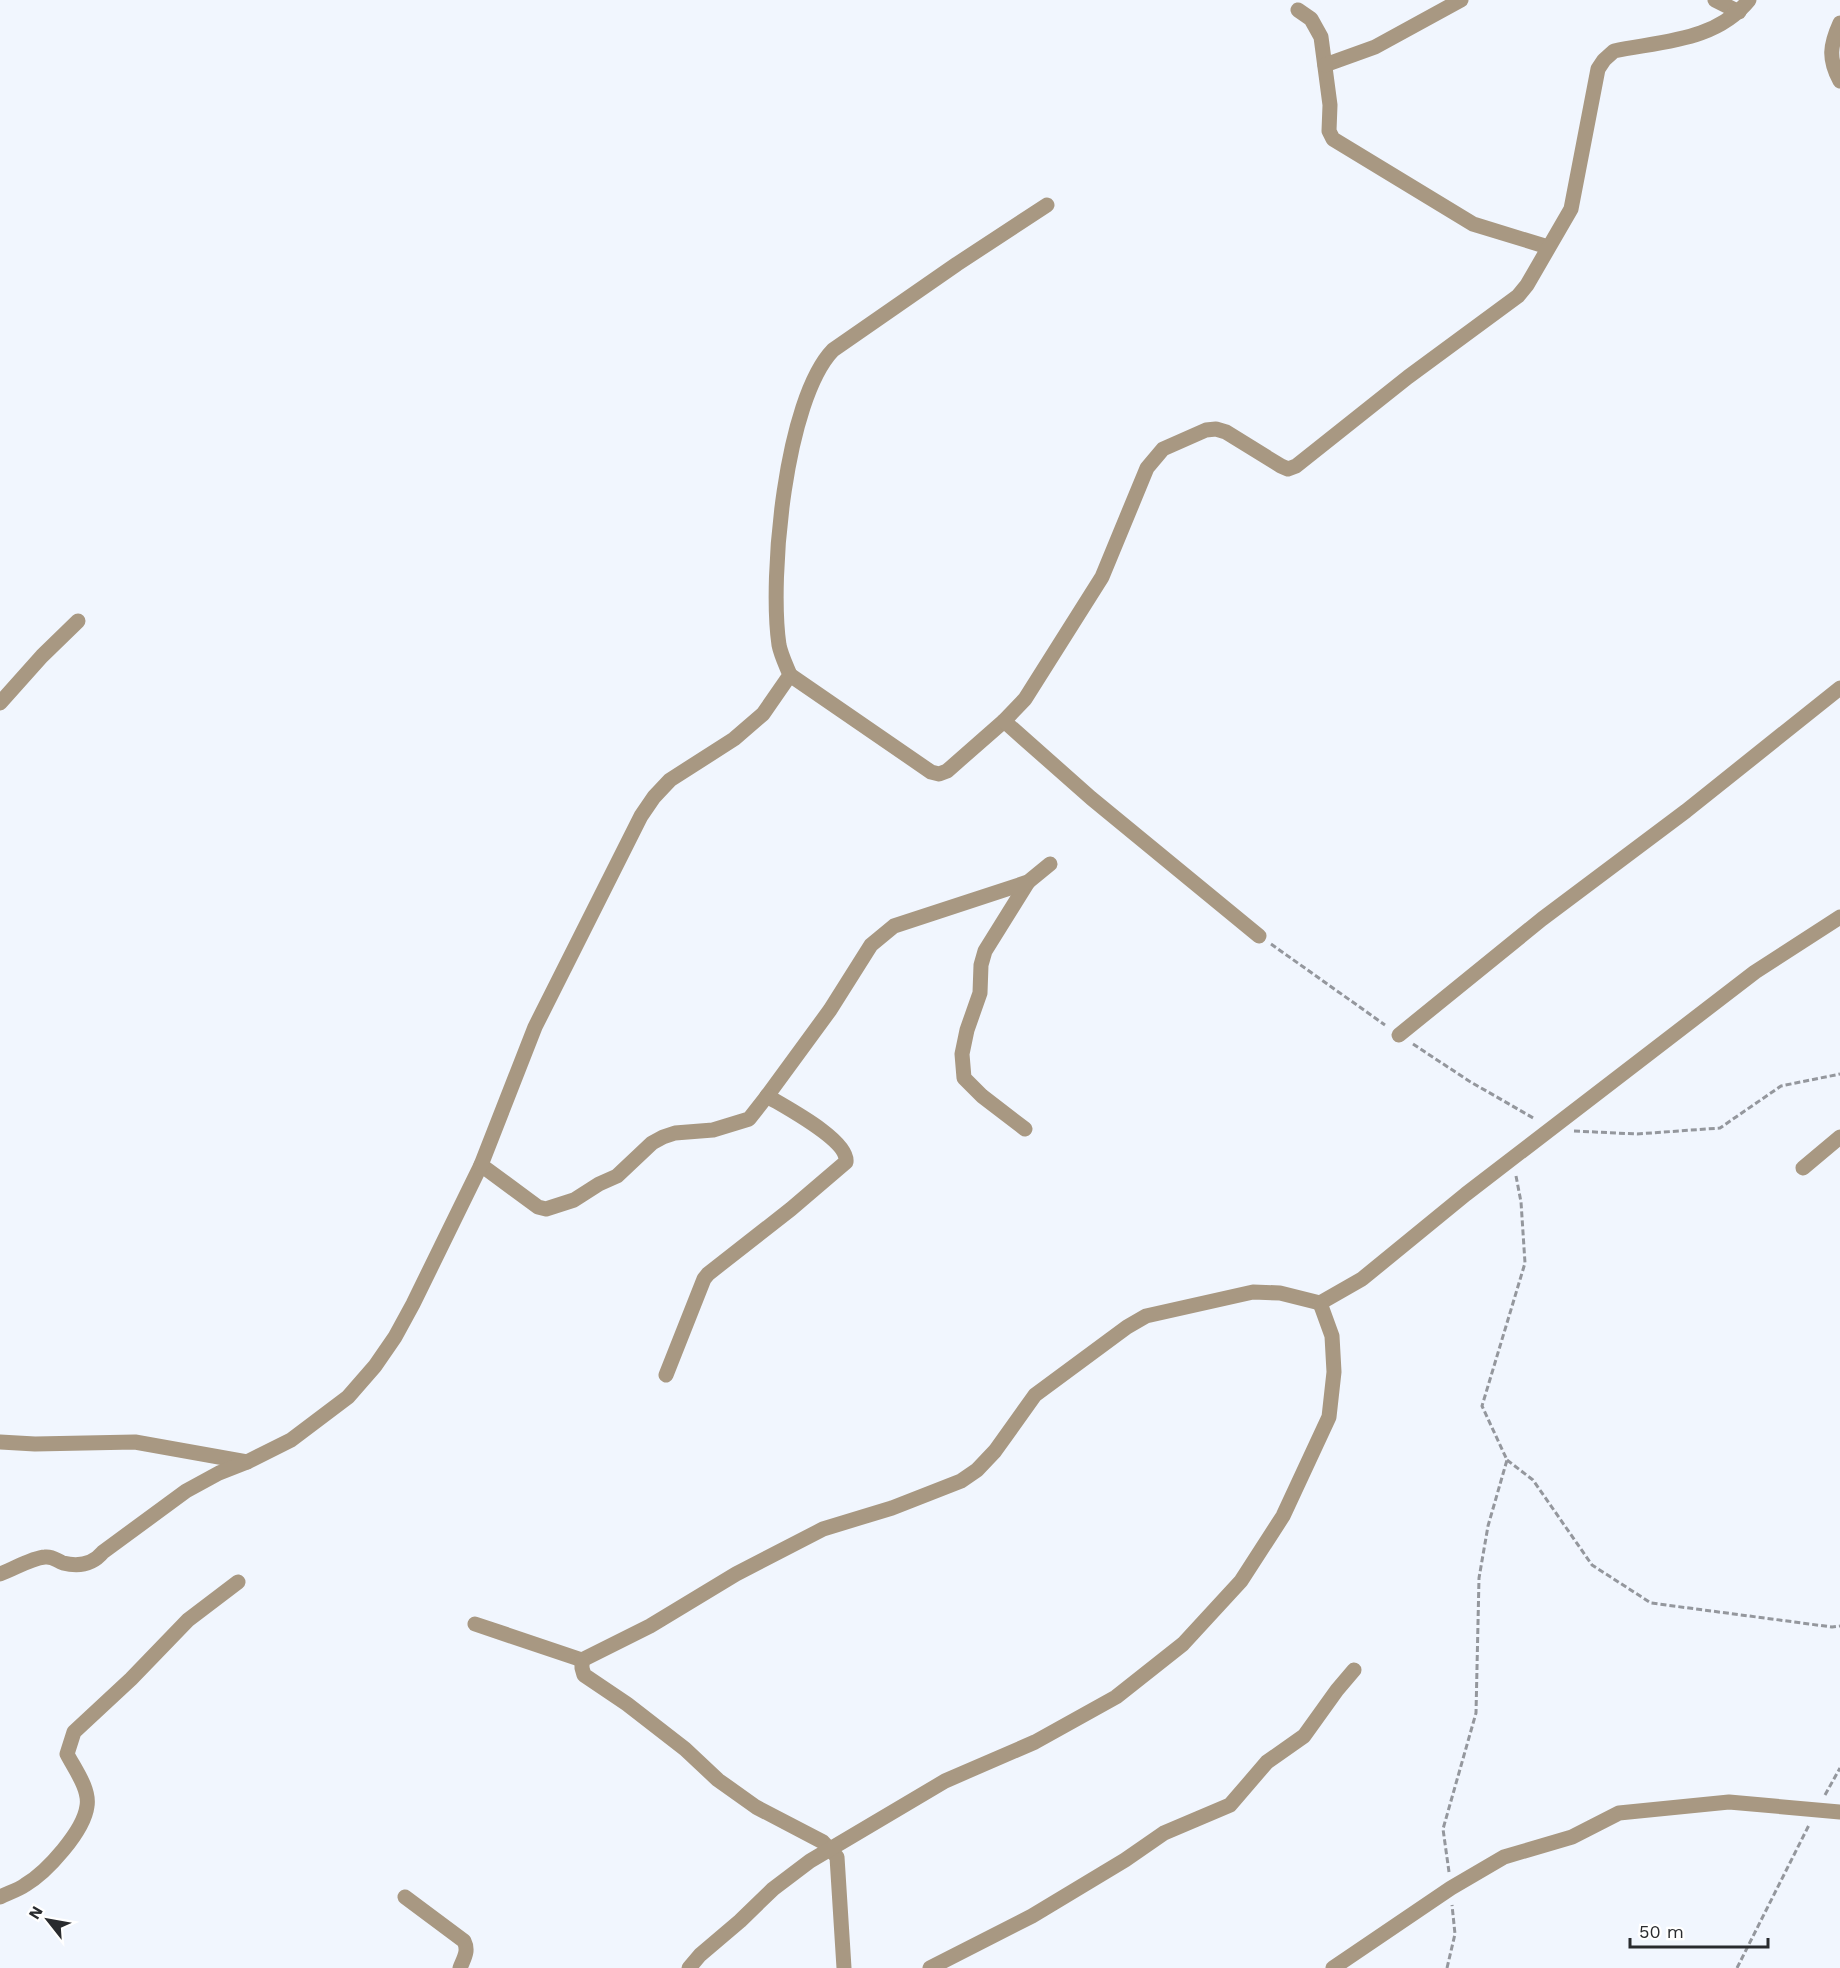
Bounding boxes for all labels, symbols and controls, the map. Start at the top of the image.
north arrow [18,1890,78,1950]
text: N [24,1903,47,1923]
scale bar [1630,1911,1768,1949]
text: 50 m [1639,1921,1684,1942]

